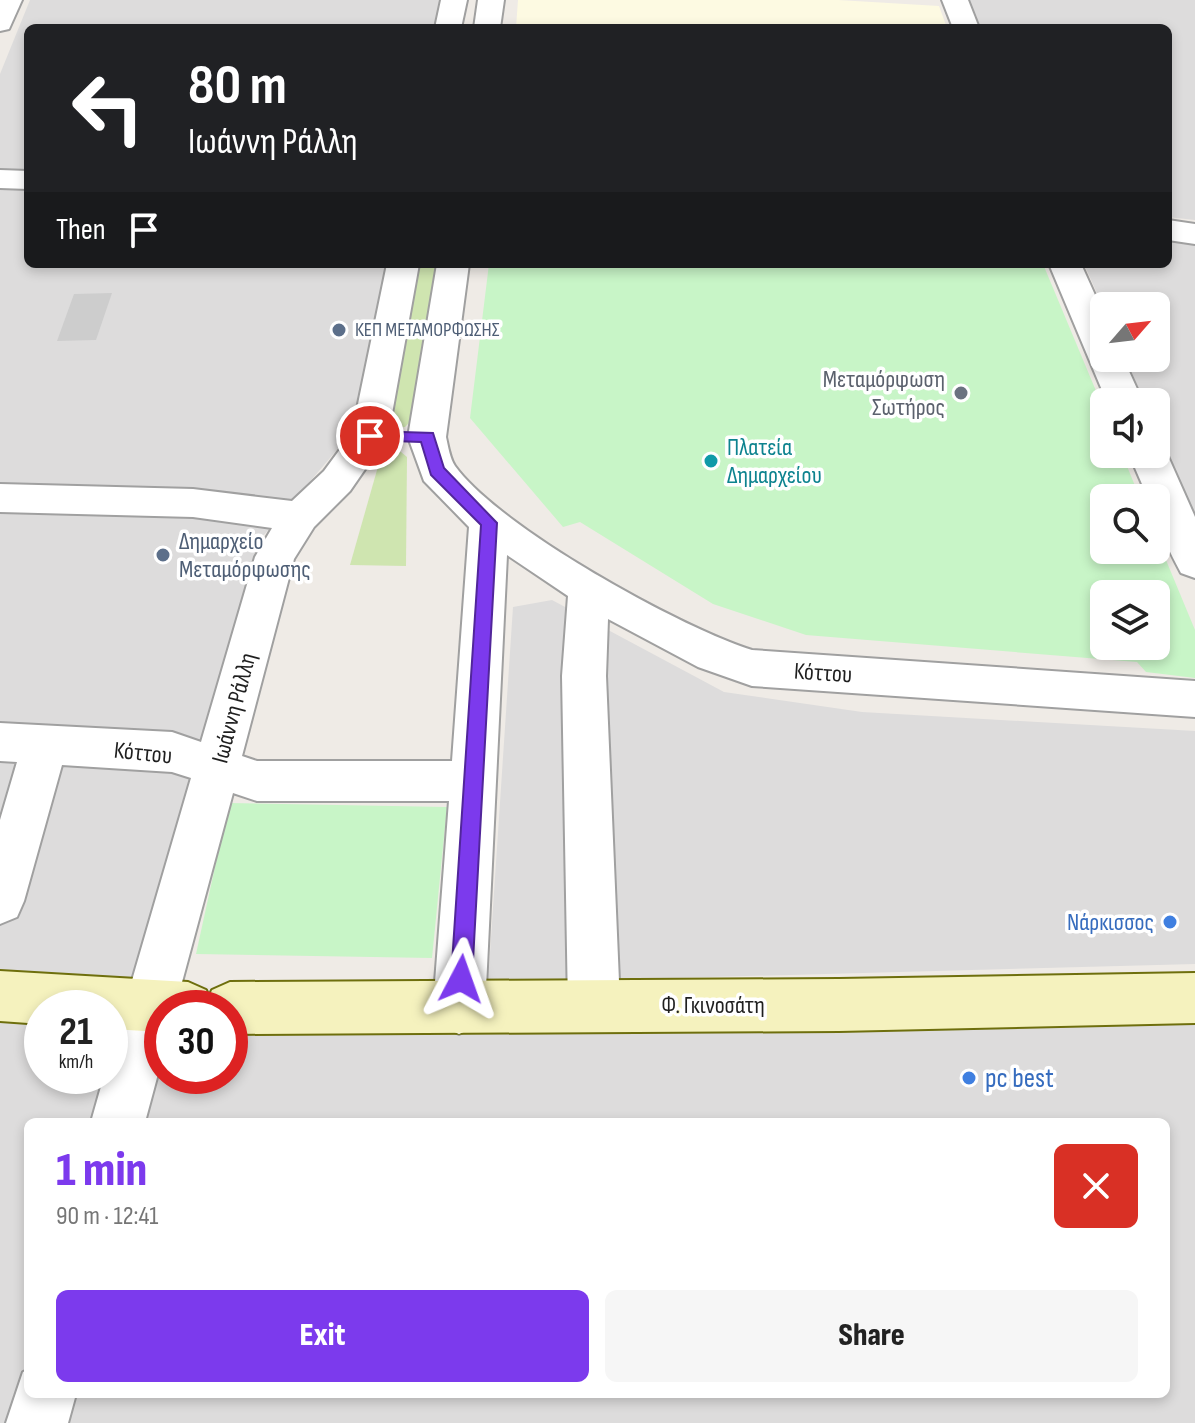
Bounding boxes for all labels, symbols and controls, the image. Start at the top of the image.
text: 80 m [188,53,287,120]
icon: left [56,56,160,160]
text: Ιωάννη Ράλλη [188,121,357,164]
icon: arrive [122,208,166,252]
text: Then [56,212,106,248]
north arrow [1090,292,1170,372]
map controls [1090,292,1170,660]
place label: ΚΕΠ ΜΕΤΑΜΟΡΦΩΣΗΣ [355,318,500,342]
marker: ΚΕΠ ΜΕΤΑΜΟΡΦΩΣΗΣ [330,321,348,339]
place label: Μεταμόρφωση Σωτήρος [823,365,945,422]
marker: Μεταμόρφωση Σωτήρος [952,384,970,402]
button: sound [1090,388,1170,468]
pin [336,402,404,470]
icon: arrive [348,414,392,458]
place label: Πλατεία Δημαρχείου [727,433,822,490]
marker: Πλατεία Δημαρχείου [702,452,720,470]
button: search [1090,484,1170,564]
place label: Δημαρχείο Μεταμόρφωσης [179,527,311,584]
marker: Δημαρχείο Μεταμόρφωσης [154,546,172,564]
button: layers [1090,580,1170,660]
street label: Ιωάννη Ράλλη [205,650,263,766]
street label: Κόττου [793,656,853,690]
street label: Κόττου [112,736,174,770]
place label: Νάρκισσος [1067,908,1154,937]
marker: Νάρκισσος [1161,913,1179,931]
position arrow [419,937,503,1021]
speed limit sign: 30 [144,990,248,1094]
street label: Φ. Γκινοσάτη [661,991,765,1020]
text: 21 [59,1008,93,1056]
text: km/h [59,1050,93,1074]
place label: pc best [985,1062,1054,1095]
marker: pc best [960,1069,978,1087]
text: 1 min [56,1142,147,1199]
button: close [1054,1144,1138,1228]
text: 90 m · 12:41 [56,1201,158,1232]
button: Exit [56,1290,589,1382]
button: Share [605,1290,1138,1382]

